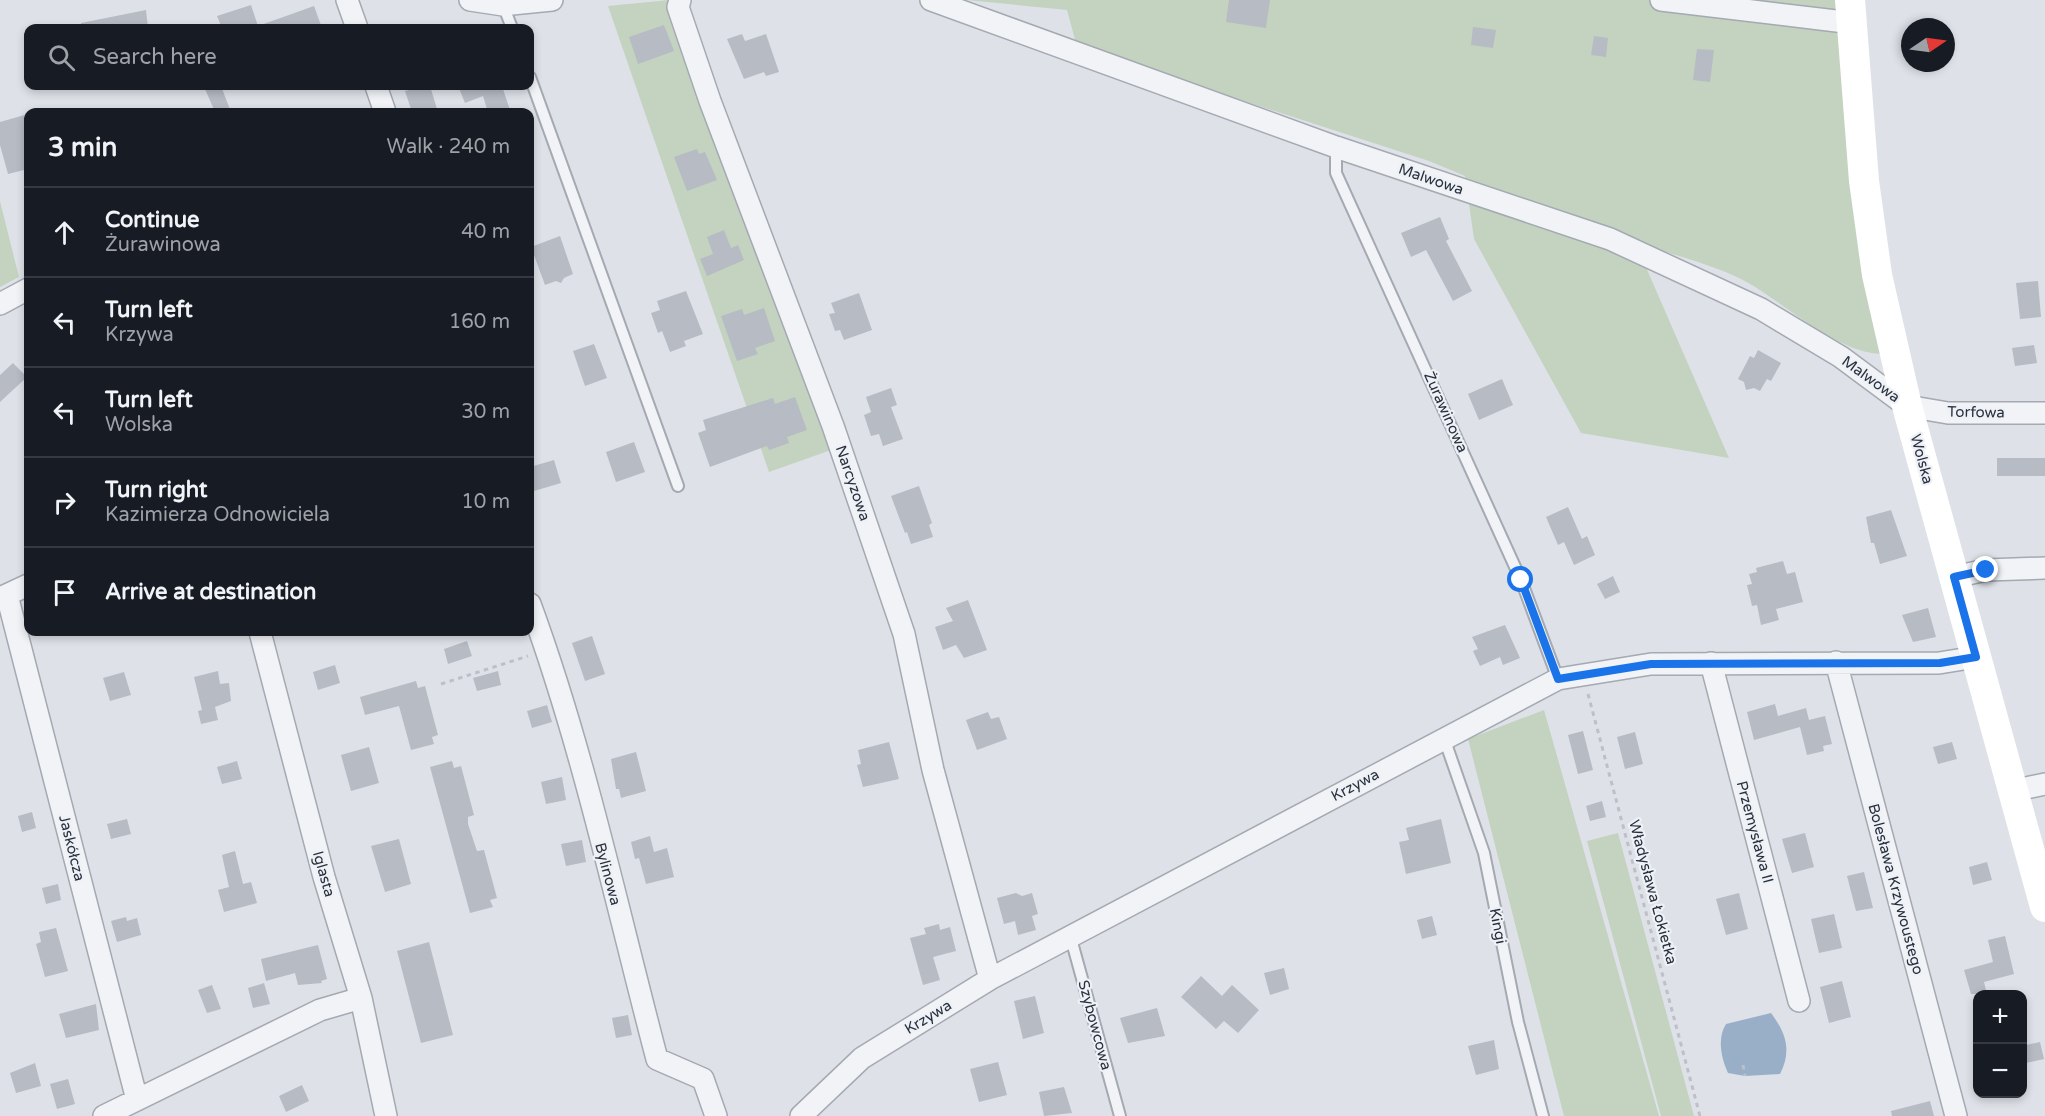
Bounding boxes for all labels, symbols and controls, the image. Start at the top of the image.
north arrow [1901,18,1955,72]
search box [24,24,534,90]
icon: search [45,41,78,74]
text: Search here [93,44,217,70]
text: 3 min [48,132,117,163]
text: Walk · 240 m [387,135,510,159]
street label: Malwowa [1396,159,1466,199]
text: Continue [105,207,200,233]
icon: ahead [48,216,81,249]
text: 40 m [461,220,510,244]
text: Żurawinowa [105,233,221,257]
text: Turn left [105,297,193,323]
icon: left [48,306,81,339]
text: 160 m [449,310,510,334]
text: Krzywa [105,323,174,347]
street label: Malwowa [1838,352,1904,406]
street label: Żurawinowa [1420,369,1472,455]
text: Turn left [105,387,193,413]
icon: left [48,396,81,429]
text: 30 m [461,400,510,424]
street label: Torfowa [1947,402,2005,422]
text: Wolska [105,413,173,437]
street label: Wolska [1907,432,1937,486]
street label: Narcyzowa [832,443,874,523]
text: Turn right [105,477,207,503]
icon: right [48,486,81,519]
text: 10 m [461,490,510,514]
text: Kazimierza Odnowiciela [105,503,330,527]
route end [1972,556,1998,582]
route start [1507,566,1533,592]
icon: arrive [48,576,81,609]
text: Arrive at destination [105,579,316,605]
street label: Krzywa [1328,765,1382,805]
street label: Przemysława II [1733,779,1777,885]
street label: Bolesława Krzywoustego [1864,801,1928,977]
street label: Jaskółcza [55,813,89,883]
street label: Władysława Łokietka [1625,818,1681,966]
street label: Bylinowa [591,841,625,907]
street label: Iglasta [309,849,339,899]
street label: Kingi [1486,907,1510,945]
street label: Szybowcowa [1074,978,1116,1072]
map controls [1973,990,2027,1098]
button: + [1973,990,2027,1044]
street label: Krzywa [901,996,955,1038]
button: − [1973,1044,2027,1098]

